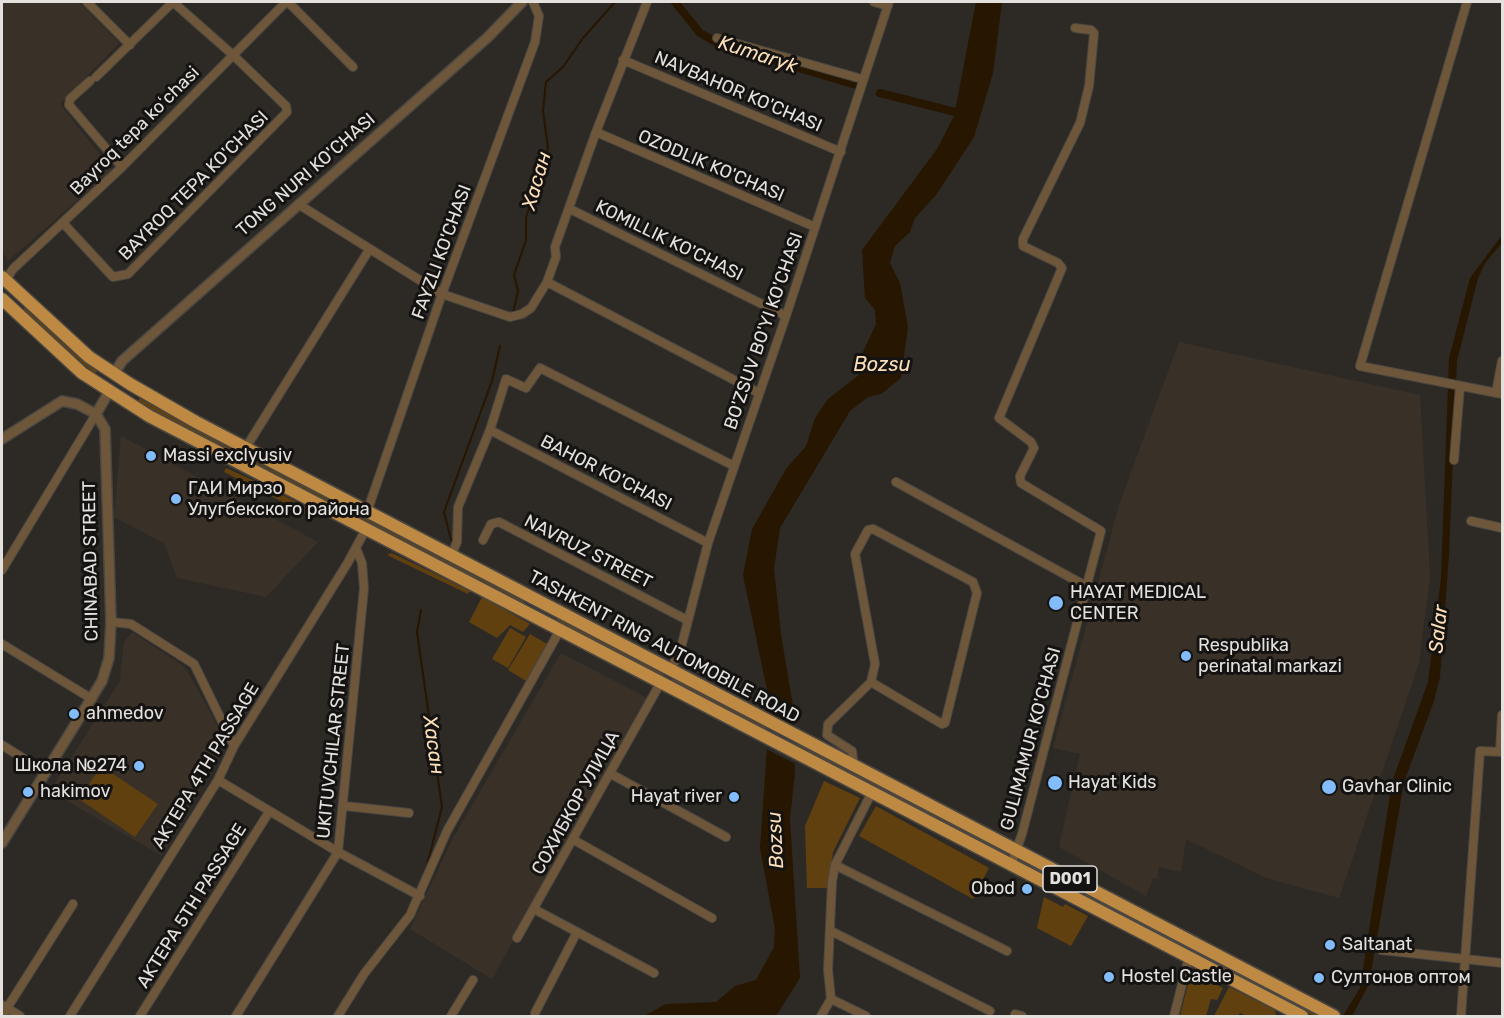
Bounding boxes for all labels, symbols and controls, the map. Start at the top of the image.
water label: Kumaryk [715,31,801,79]
street label: NAVBAHOR KO'CHASI [651,47,825,137]
street label: Bayroq tepa koʻchasi [66,62,204,200]
street label: BAYROQ TEPA KO'CHASI [115,107,273,265]
street label: TONG NURI KO'CHASI [232,109,380,241]
street label: OZODLIK KO'CHASI [635,125,787,207]
water label: Хасан [517,149,557,213]
street label: FAYZLI KO'CHASI [408,182,476,322]
street label: KOMILLIK KO'CHASI [592,196,746,286]
street label: BO'ZSUV BO'YI KO'CHASI [720,230,808,432]
water label: Bozsu [853,353,911,377]
street label: BAHOR KO'CHASI [537,431,675,515]
place label: Massi exclyusiv [163,445,292,467]
marker: Massi exclyusiv [144,449,158,463]
place label: ГАИ Мирзо Улугбекского района [188,478,370,520]
street label: CHINABAD STREET [79,481,103,641]
marker: ГАИ Мирзо Улугбекского района [169,492,183,506]
street label: NAVRUZ STREET [520,510,656,594]
street label: TASHKENT RING AUTOMOBILE ROAD [525,566,803,728]
place label: HAYAT MEDICAL CENTER [1070,582,1206,624]
marker: HAYAT MEDICAL CENTER [1047,594,1065,612]
water label: Salar [1425,604,1453,654]
place label: Respublika perinatal markazi [1198,635,1342,678]
street label: UKITUVCHILAR STREET [313,642,355,840]
street label: GULIMAMUR KO'CHASI [996,645,1066,833]
marker: Respublika perinatal markazi [1179,649,1193,663]
street label: AKTEPA 4TH PASSAGE [148,679,264,853]
place label: ahmedov [86,703,164,725]
marker: ahmedov [67,707,81,721]
water label: Хасан [417,714,449,776]
street label: СОХИБКОР УЛИЦА [528,727,624,879]
place label: Школа №274 [14,755,127,777]
marker: Школа №274 [132,759,146,773]
place label: Hayat Kids [1068,772,1157,794]
marker: Hayat Kids [1046,774,1064,792]
place label: Gavhar Clinic [1342,776,1452,798]
marker: Gavhar Clinic [1320,778,1338,796]
place label: hakimov [40,781,111,803]
marker: hakimov [21,785,35,799]
place label: Hayat river [631,786,722,808]
marker: Hayat river [727,790,741,804]
water label: Bozsu [763,811,789,869]
street label: AKTEPA 5TH PASSAGE [133,820,251,992]
road number: D001 [1043,866,1097,892]
place label: Obod [971,878,1015,900]
marker: Obod [1020,882,1034,896]
place label: Saltanat [1342,934,1412,956]
marker: Saltanat [1323,938,1337,952]
place label: Hostel Castle [1121,966,1232,988]
place label: Султонов оптом [1331,967,1471,989]
marker: Hostel Castle [1102,970,1116,984]
marker: Султонов оптом [1312,971,1326,985]

